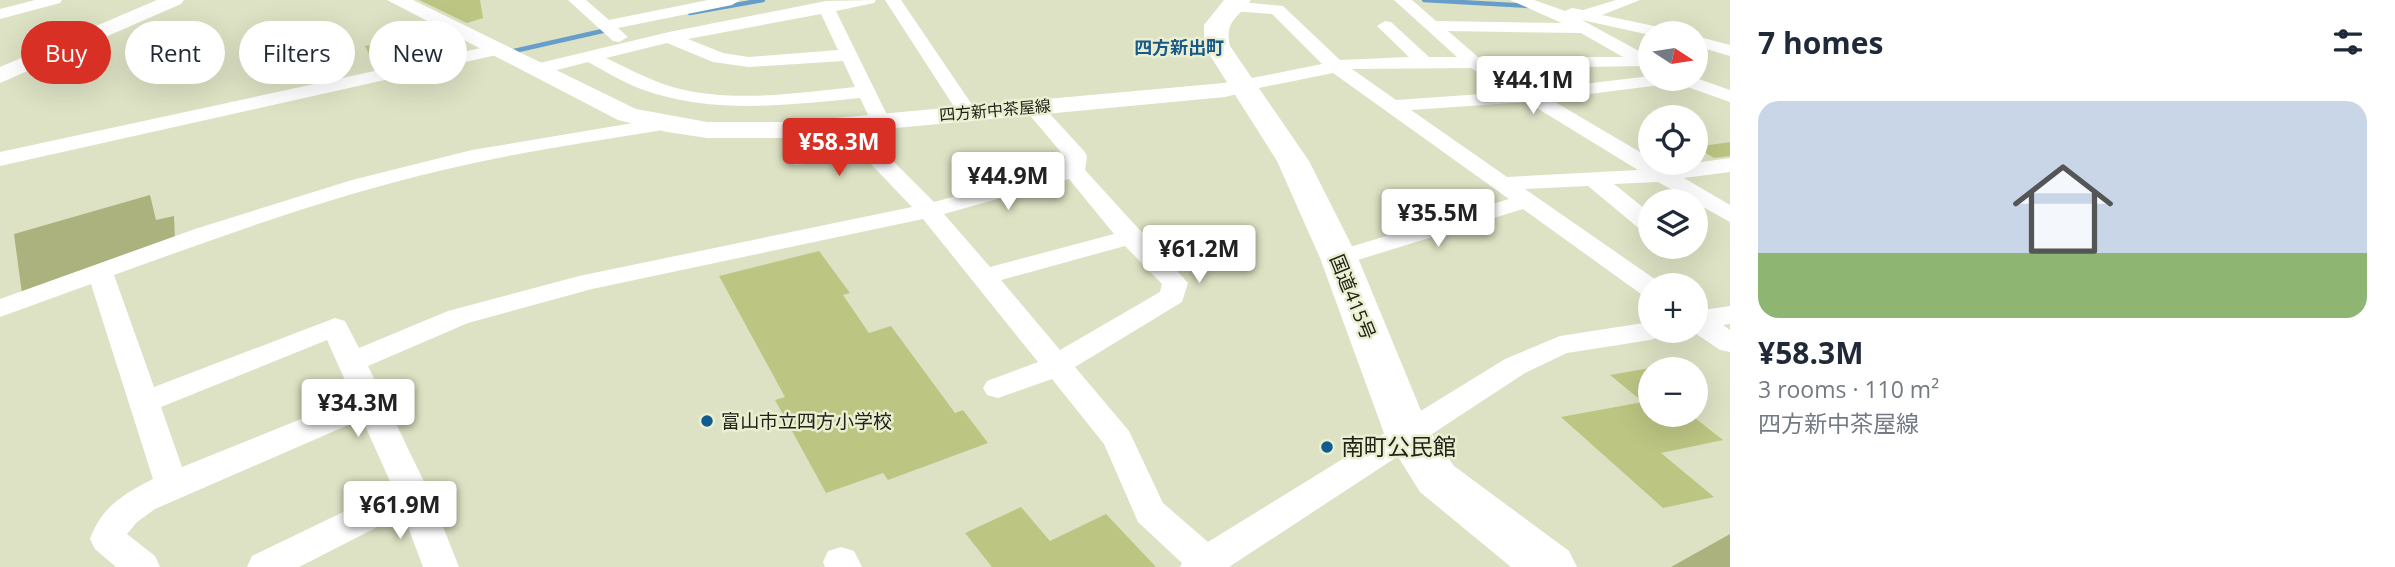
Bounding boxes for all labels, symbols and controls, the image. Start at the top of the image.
chip: Buy [21,21,111,84]
chip: Rent [125,21,225,84]
chip: Filters [239,21,355,84]
chip: New [369,21,467,84]
north arrow [1638,21,1708,91]
map controls [1638,21,1708,427]
text: 7 homes [1758,22,1883,63]
icon: filters [2329,23,2367,61]
district label: 四方新出町 [1134,35,1224,59]
pin: ¥44.1M [1476,57,1590,116]
text: ¥44.1M [1493,63,1573,95]
street label: 四方新中茶屋線 [938,94,1052,126]
button: locate [1638,105,1708,175]
pin: ¥58.3M [782,118,896,178]
text: ¥58.3M [799,125,879,157]
icon: home [2000,146,2126,272]
pin: ¥44.9M [951,152,1065,212]
text: ¥44.9M [968,159,1048,191]
button: layers [1638,189,1708,259]
pin: ¥35.5M [1381,190,1495,249]
text: ¥35.5M [1398,196,1478,228]
pin: ¥61.2M [1142,226,1256,285]
text: ¥61.2M [1159,232,1239,264]
street label: 国道415号 [1324,251,1382,343]
button: + [1638,273,1708,343]
text: ¥58.3M [1758,332,1863,373]
button: − [1638,357,1708,427]
text: 3 rooms · 110 m² [1758,373,1939,405]
pin: ¥34.3M [301,380,415,439]
text: ¥34.3M [318,386,398,418]
text: 四方新中茶屋線 [1758,407,1919,439]
place label: 富山市立四方小学校 [721,408,892,434]
marker: 富山市立四方小学校 [699,413,715,429]
place label: 南町公民館 [1341,430,1456,462]
marker: 南町公民館 [1319,439,1335,455]
pin: ¥61.9M [343,482,457,541]
text: ¥61.9M [360,488,440,520]

